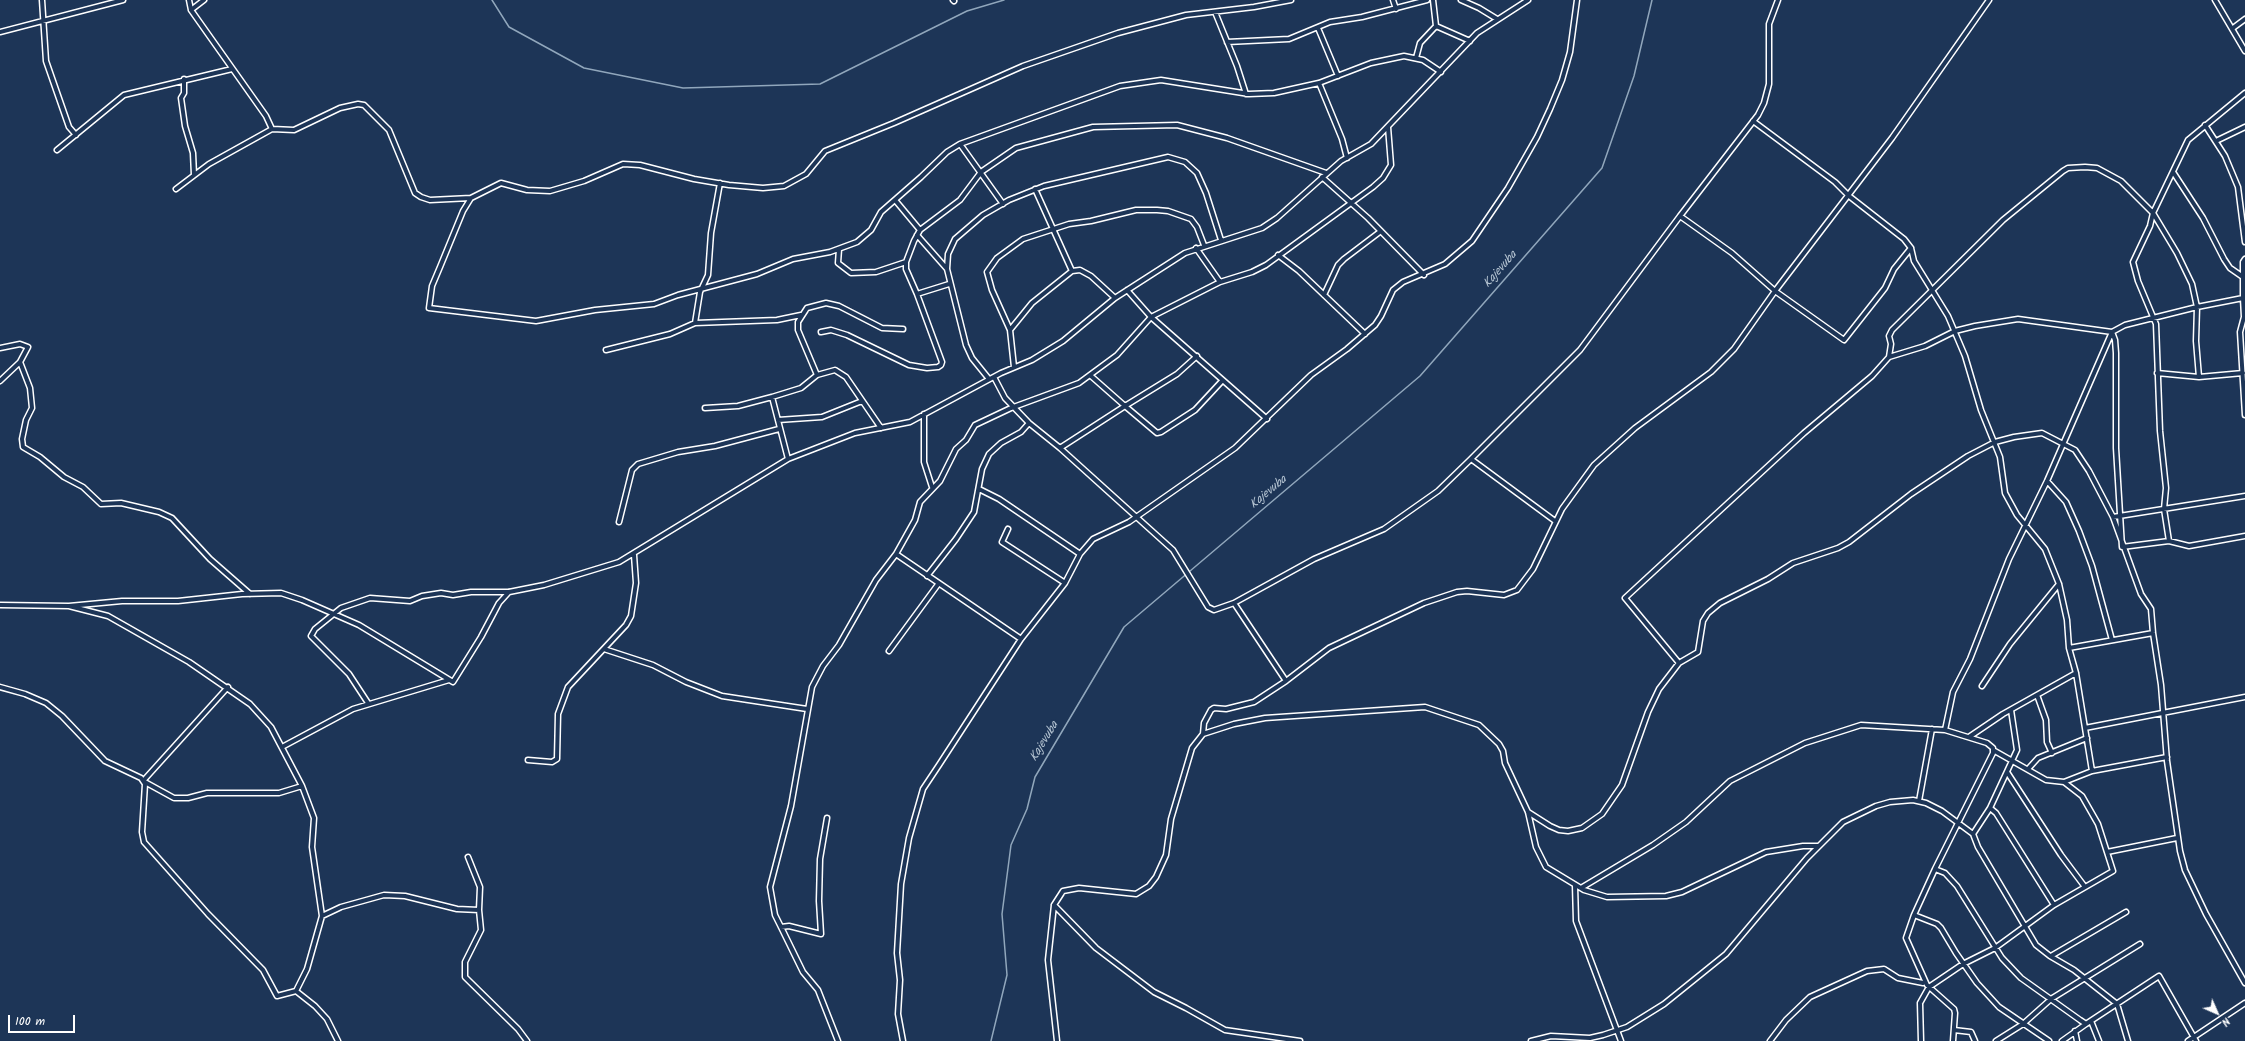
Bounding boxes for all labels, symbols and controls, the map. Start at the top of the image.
water label: Kajevuba [1481,249,1521,291]
water label: Kajevuba [1248,473,1290,513]
water label: Kajevuba [1028,719,1062,765]
north arrow [2197,993,2237,1033]
scale bar [10,1007,77,1033]
text: 100 m [15,1012,45,1031]
text: N [2217,1013,2234,1030]

